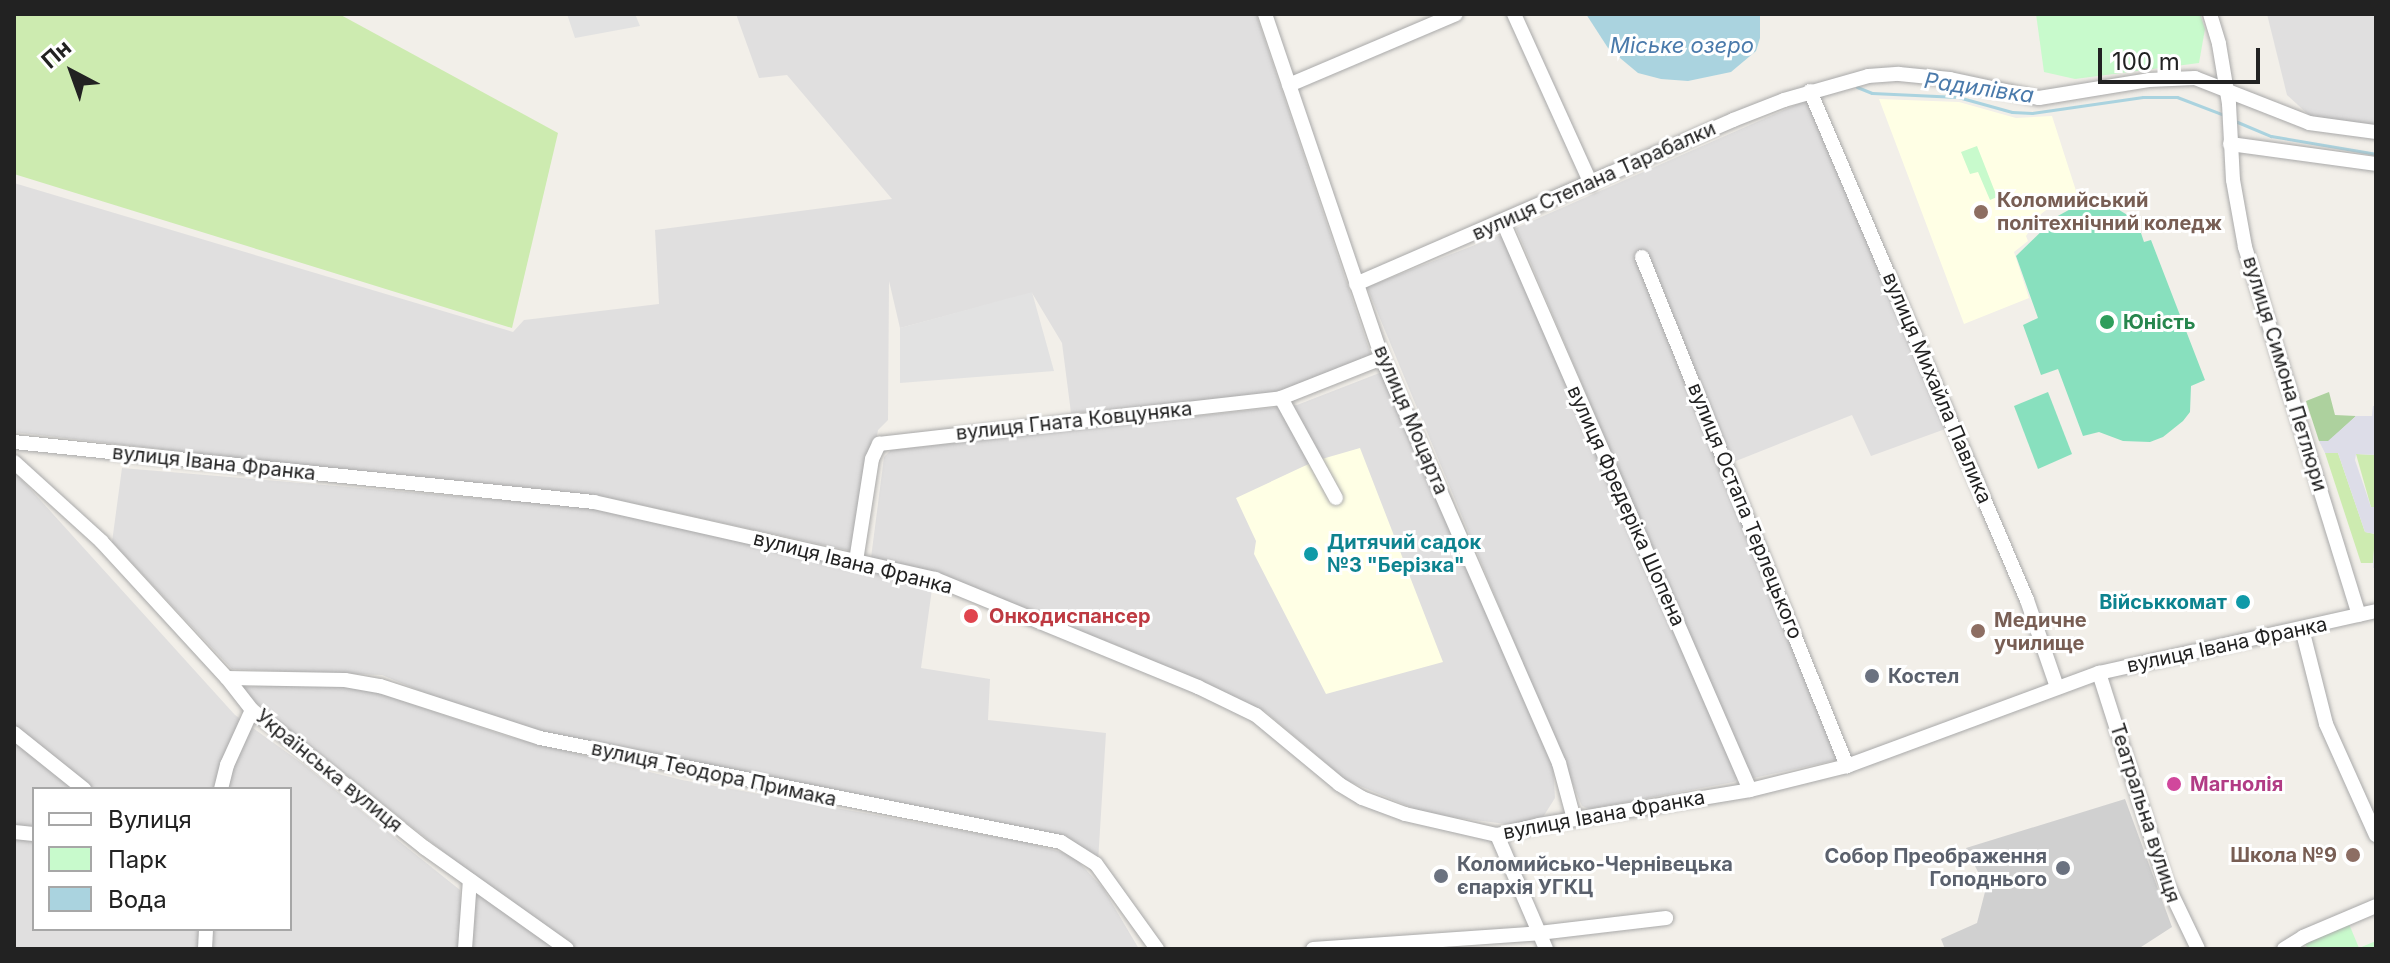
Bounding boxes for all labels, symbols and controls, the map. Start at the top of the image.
north arrow [32,32,112,112]
scale bar [2102,32,2264,82]
water label: Міське озеро [1610,33,1754,59]
text: Пн [36,34,76,74]
text: 100 m [2112,47,2180,76]
water label: Радилівка [1923,67,2035,109]
street label: вулиця Степана Тарабалки [1468,116,1720,246]
place label: Коломийський політехнічний коледж [1997,188,2222,235]
marker: Коломийський політехнічний коледж [1972,203,1990,221]
street label: вулиця Симона Петлюри [2238,254,2332,494]
street label: вулиця Михайла Павлика [1877,269,1997,507]
place label: Юність [2123,310,2196,334]
marker: Юність [2098,313,2116,331]
street label: вулиця Моцарта [1369,342,1453,498]
street label: вулиця Остапа Терлецького [1683,380,1807,642]
street label: вулиця Фредеріка Шопена [1562,382,1690,630]
street label: вулиця Гната Ковцуняка [955,397,1193,445]
street label: вулиця Івана Франка [111,440,317,486]
street label: вулиця Івана Франка [751,527,955,599]
place label: Дитячий садок №3 "Берізка" [1327,530,1481,577]
marker: Дитячий садок №3 "Берізка" [1302,545,1320,563]
place label: Військкомат [2099,590,2227,614]
marker: Військкомат [2234,593,2252,611]
place label: Онкодиспансер [989,604,1151,628]
marker: Онкодиспансер [960,605,982,627]
place label: Медичне училище [1994,608,2087,655]
street label: вулиця Івана Франка [2125,612,2329,678]
marker: Медичне училище [1969,622,1987,640]
place label: Костел [1888,664,1959,688]
marker: Костел [1863,667,1881,685]
street label: Українська вулиця [251,704,407,838]
street label: Театральна вулиця [2105,720,2185,906]
street label: вулиця Теодора Примака [589,736,839,812]
place label: Магнолія [2190,772,2283,796]
marker: Магнолія [2165,775,2183,793]
street label: вулиця Івана Франка [1501,785,1707,845]
legend [32,787,292,931]
text: Вулиця [108,805,192,834]
place label: Школа №9 [2230,843,2337,867]
place label: Собор Преображення Гоподнього [1825,844,2047,891]
text: Парк [108,845,167,874]
marker: Школа №9 [2344,846,2362,864]
place label: Коломийсько-Чернівецька єпархія УГКЦ [1457,852,1733,899]
marker: Собор Преображення Гоподнього [2054,859,2072,877]
marker: Коломийсько-Чернівецька єпархія УГКЦ [1432,867,1450,885]
text: Вода [108,885,167,914]

